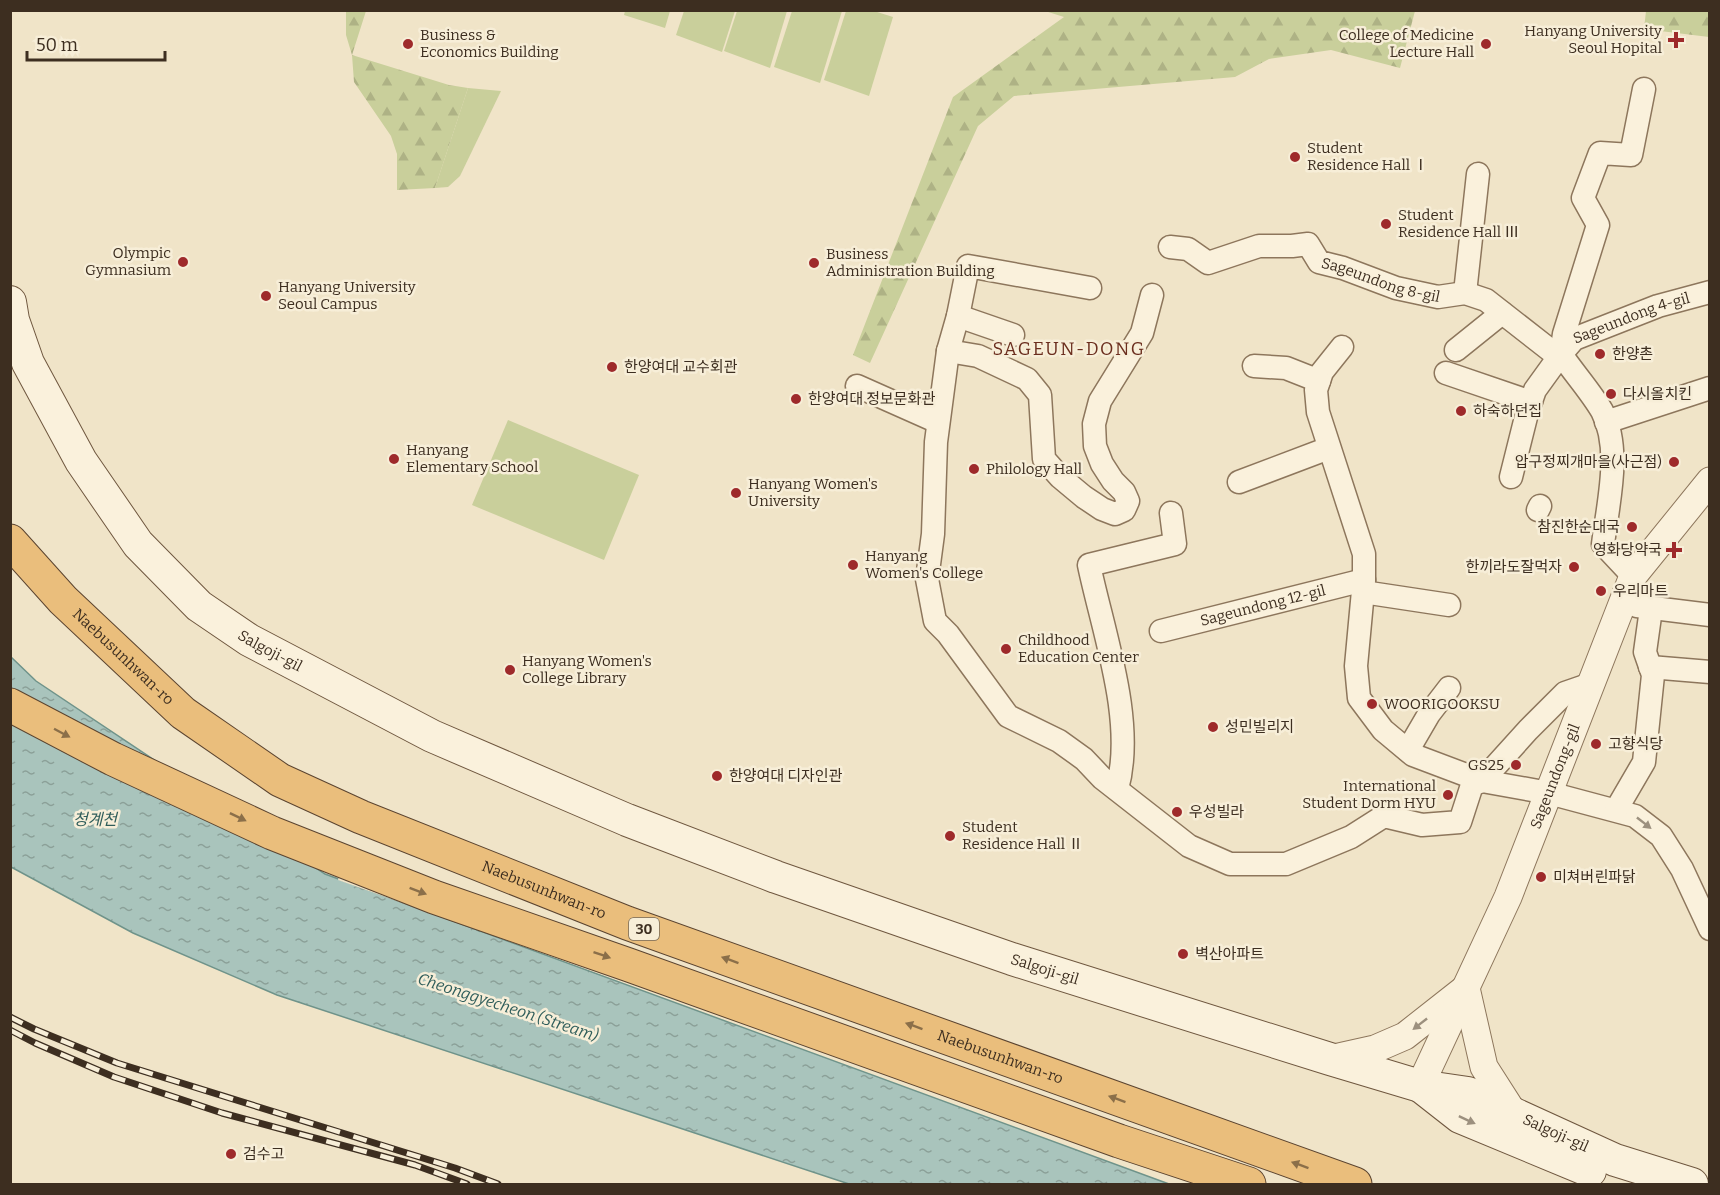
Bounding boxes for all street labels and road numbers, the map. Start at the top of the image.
street label: Sageundong 8-gil [1320,254,1442,306]
street label: Sageundong 4-gil [1570,289,1692,348]
street label: Sageundong 12-gil [1198,581,1327,630]
street label: Naebusunhwan-ro [69,605,178,709]
street label: Salgoji-gil [234,626,305,675]
street label: Sageundong-gil [1526,721,1584,831]
street label: Naebusunhwan-ro [479,857,609,923]
road number: 30 [629,918,659,940]
street label: Salgoji-gil [1008,950,1081,988]
street label: Naebusunhwan-ro [935,1026,1066,1088]
street label: Salgoji-gil [1520,1110,1592,1156]

